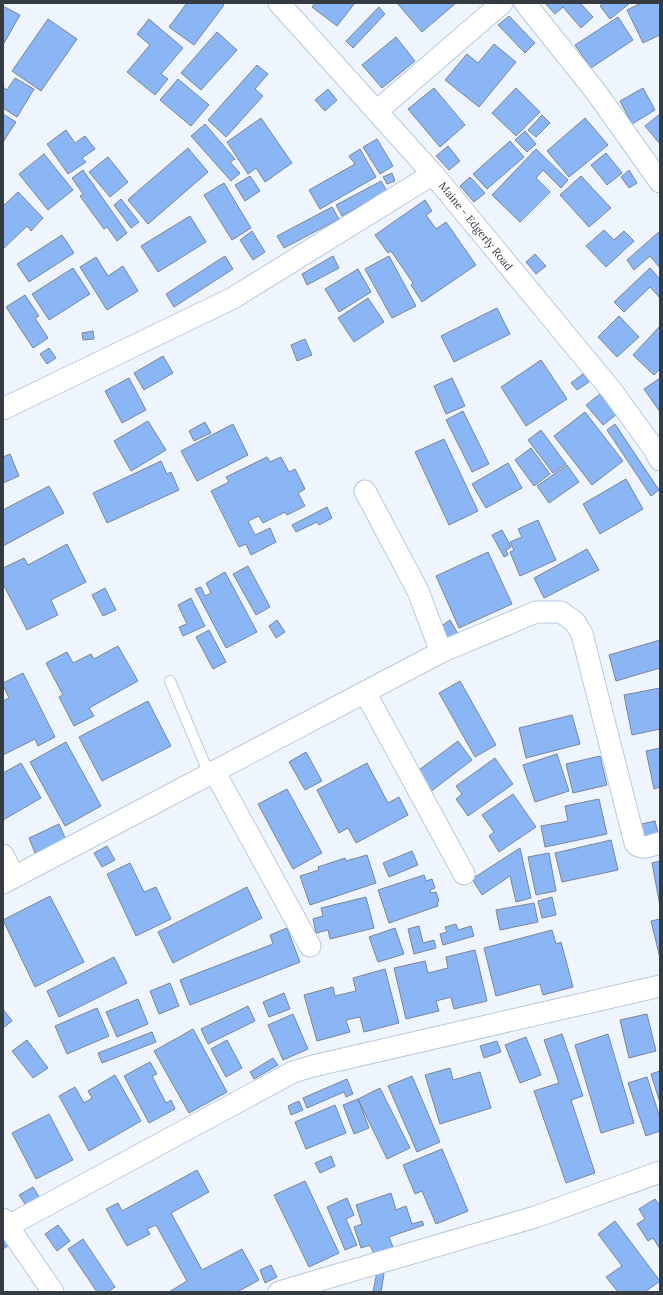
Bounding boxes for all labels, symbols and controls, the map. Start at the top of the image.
street label: Maine - Edgerly Road [436,179,516,273]

